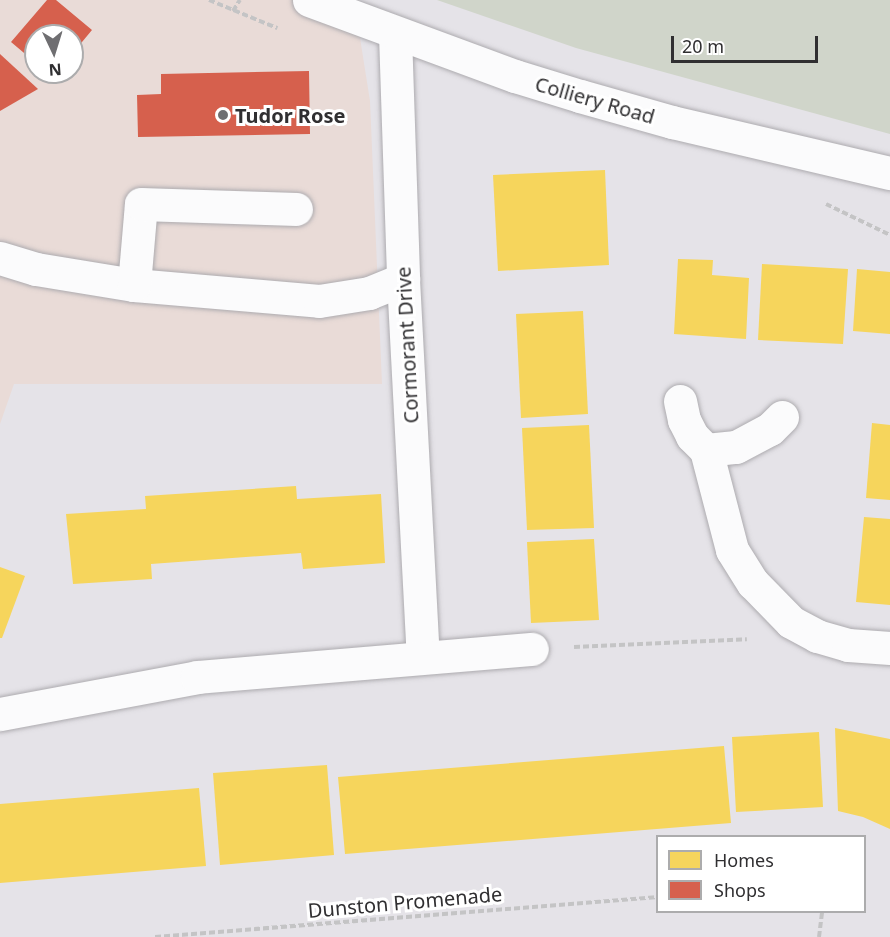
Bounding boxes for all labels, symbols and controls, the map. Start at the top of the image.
north arrow [24,24,84,84]
scale bar [674,24,821,62]
text: 20 m [682,34,724,58]
text: N [48,59,62,81]
street label: Colliery Road [532,71,658,129]
place label: Tudor Rose [235,103,345,127]
marker: Tudor Rose [216,108,230,122]
street label: Cormorant Drive [391,266,423,424]
legend [656,835,866,913]
text: Homes [714,848,774,872]
text: Shops [714,878,766,902]
street label: Dunston Promenade [307,882,503,922]

